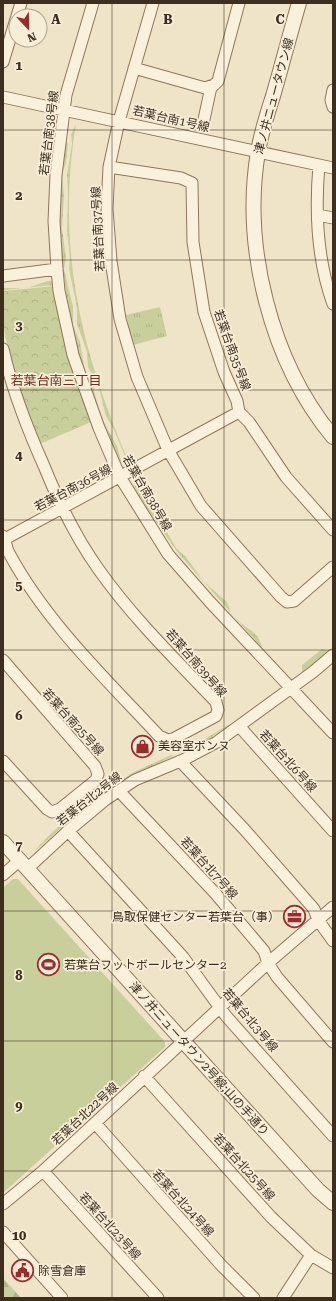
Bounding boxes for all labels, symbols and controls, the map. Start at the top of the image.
north arrow [8,8,48,48]
text: A [51,12,61,27]
text: B [163,12,173,27]
text: C [275,12,285,27]
text: N [25,29,38,45]
street label: 津ノ井ニュータウン線 [252,36,296,156]
text: 1 [15,58,23,73]
street label: 若葉台南38号線 [37,90,61,176]
street label: 若葉台南1号線 [131,103,211,135]
street label: 若葉台南37号線 [89,186,107,272]
text: 2 [15,188,23,203]
street label: 若葉台南35号線 [211,307,253,393]
text: 3 [15,318,23,333]
district label: 若葉台南三丁目 [10,373,102,388]
text: 4 [15,448,23,463]
street label: 若葉台南38号線 [120,452,174,534]
street label: 若葉台南36号線 [32,462,114,514]
text: 5 [15,578,23,593]
street label: 若葉台南39号線 [163,626,229,700]
street label: 若葉台南25号線 [39,686,107,758]
text: 6 [15,708,23,723]
street label: 若葉台北6号線 [256,727,320,795]
shop icon: 美容室ボンヌ [129,733,155,759]
place label: 美容室ボンヌ [158,739,230,753]
street label: 若葉台北2号線 [54,769,124,829]
street label: 若葉台北7号線 [177,834,241,902]
text: 7 [15,838,23,853]
office icon: 鳥取保健センター若葉台（事） [282,904,308,930]
place label: 鳥取保健センター若葉台（事） [112,910,280,924]
sports icon: 若葉台フットボールセンター2 [36,952,62,978]
place label: 若葉台フットボールセンター2 [64,958,227,972]
text: 8 [15,968,23,983]
street label: 津ノ井ニュータウン2号線;山の手通り [126,979,272,1139]
street label: 若葉台北3号線 [219,985,281,1055]
street label: 若葉台北22号線 [49,1080,121,1148]
text: 9 [15,1098,23,1113]
street label: 若葉台北25号線 [210,1131,278,1203]
street label: 若葉台北24号線 [149,1167,217,1239]
street label: 若葉台北23号線 [76,1190,144,1262]
text: 10 [12,1228,26,1243]
public building icon: 除雪倉庫 [9,1258,35,1284]
place label: 除雪倉庫 [38,1264,86,1278]

